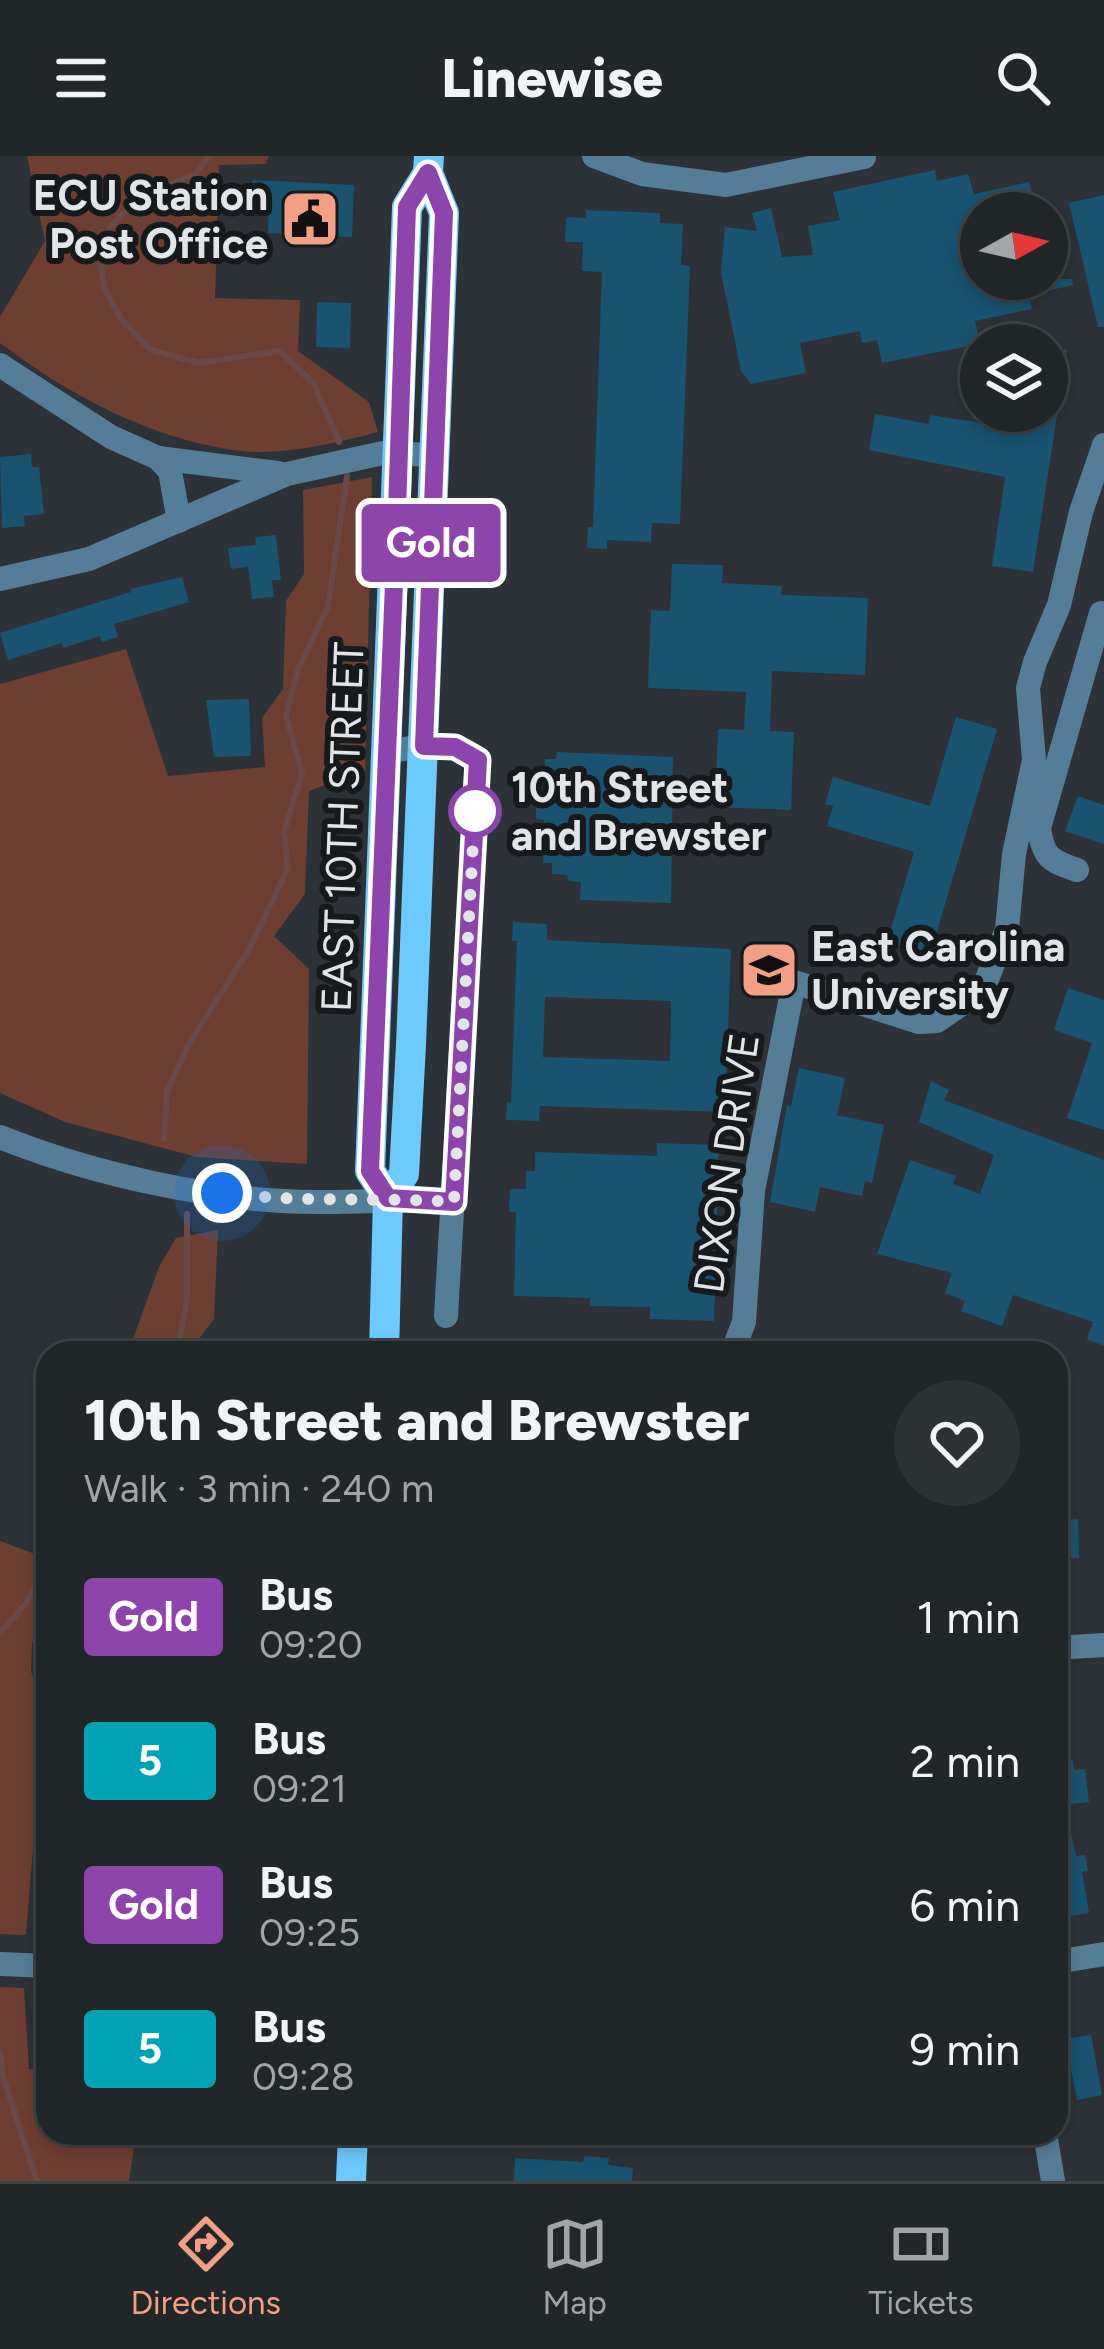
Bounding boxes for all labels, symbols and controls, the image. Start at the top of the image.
icon: menu [48,45,114,111]
icon: search [990,45,1056,111]
text: Linewise [441,46,663,111]
place label: ECU Station Post Office [33,170,268,269]
public building icon: ECU Station Post Office [279,188,341,250]
north arrow [960,192,1068,300]
map controls [960,192,1068,432]
button: layers [960,324,1068,432]
line badge: Gold [347,504,515,582]
text: Gold [386,517,476,568]
street label: EAST 10TH STREET [311,641,374,1013]
place label: 10th Street and Brewster [511,762,767,861]
marker: 10th Street and Brewster [450,786,500,836]
place label: East Carolina University [811,921,1065,1020]
school or university icon: East Carolina University [738,939,800,1001]
street label: DIXON DRIVE [683,1030,770,1296]
your location [192,1163,252,1223]
button: heart [894,1380,1020,1506]
text: 10th Street and Brewster [84,1386,749,1454]
text: Walk · 3 min · 240 m [84,1465,434,1512]
text: Bus [259,1567,333,1621]
text: 1 min [916,1590,1020,1644]
text: Gold [108,1591,199,1642]
text: 09:20 [259,1621,363,1668]
text: Bus [252,1711,326,1765]
text: 2 min [910,1734,1020,1788]
text: 5 [138,1735,162,1786]
text: 09:21 [252,1765,347,1812]
text: Bus [259,1855,333,1909]
text: 6 min [910,1878,1020,1932]
text: Gold [108,1879,199,1930]
text: 09:25 [259,1909,360,1956]
text: Bus [252,1999,326,2053]
text: 9 min [910,2022,1020,2076]
text: 5 [138,2023,162,2074]
text: 09:28 [252,2053,355,2100]
tab: Directions [130,2211,281,2322]
tab: Map [542,2211,608,2322]
tab: Tickets [868,2211,974,2322]

